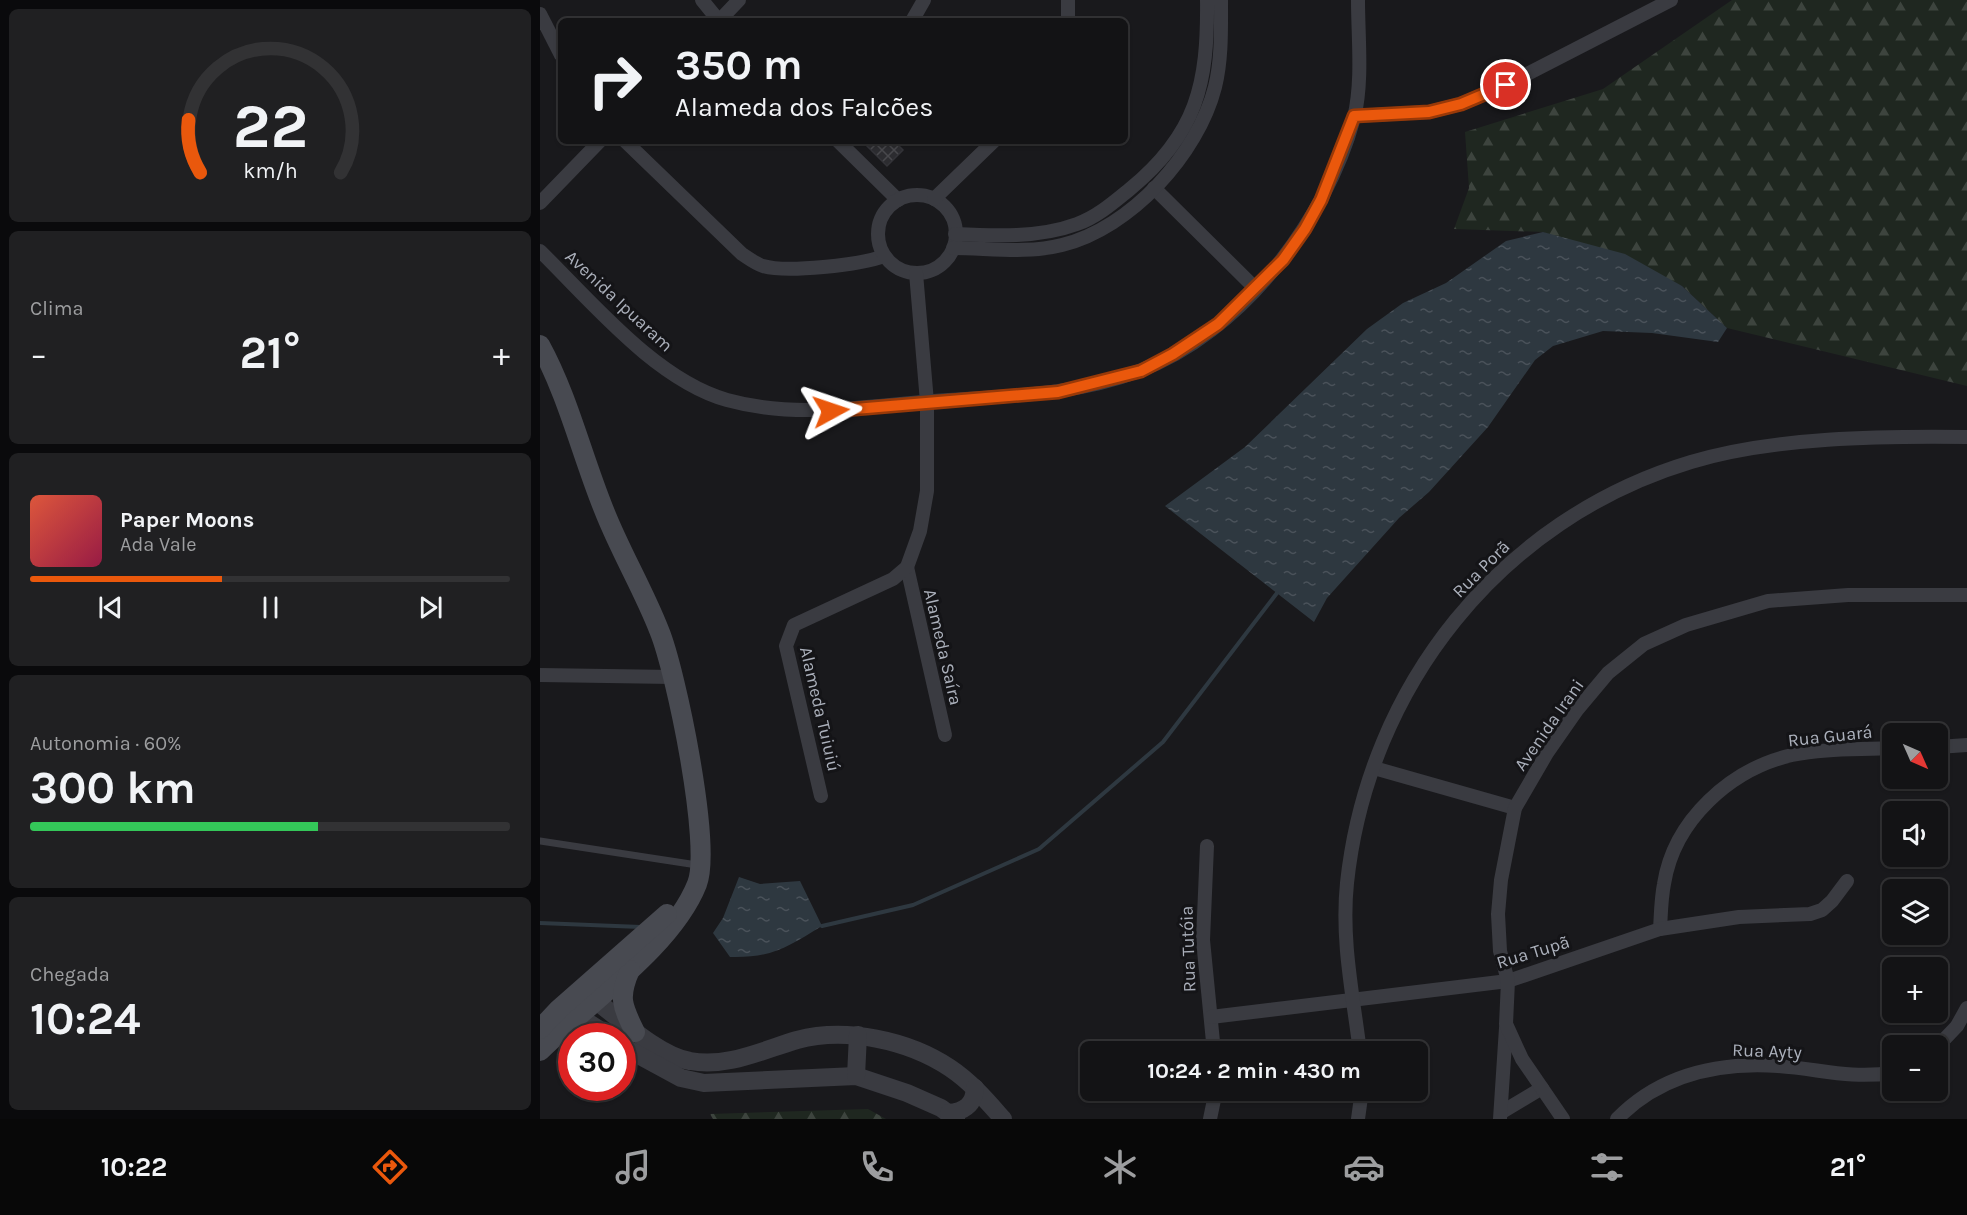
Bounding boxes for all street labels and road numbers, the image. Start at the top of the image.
street label: Avenida Ipuaram [561,246,677,356]
street label: Rua Porã [1448,536,1514,602]
street label: Alameda Saíra [919,587,967,707]
street label: Alameda Tuiuiú [795,644,845,774]
street label: Avenida Irani [1509,675,1589,775]
street label: Rua Guará [1787,721,1873,751]
street label: Rua Tutóia [1175,905,1201,993]
street label: Rua Tupã [1494,930,1572,974]
street label: Rua Ayty [1732,1039,1803,1063]

